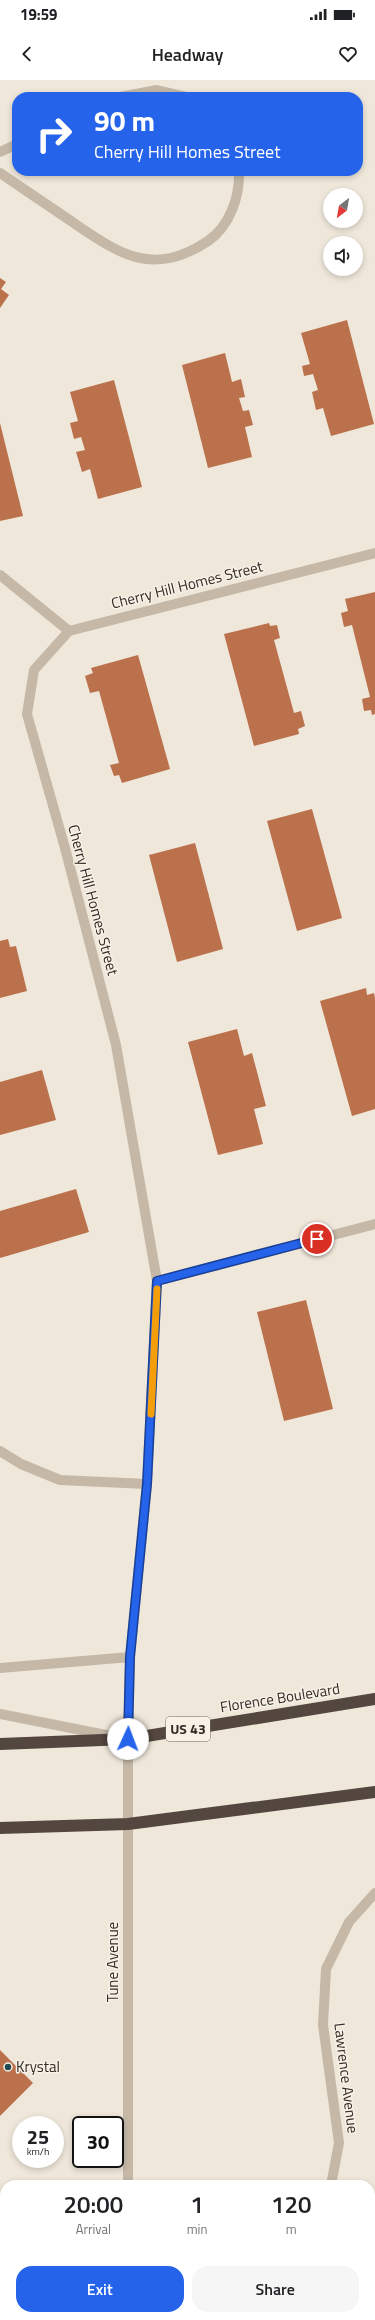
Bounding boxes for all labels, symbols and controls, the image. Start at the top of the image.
text: 19:59 [20,3,57,26]
text: Headway [152,41,223,68]
icon: back [16,43,38,65]
icon: heart [337,43,359,65]
text: 90 m [94,99,155,142]
icon: right [28,108,80,160]
text: Cherry Hill Homes Street [94,138,280,165]
north arrow [323,188,363,228]
map controls [323,188,363,276]
button: sound [323,236,363,276]
street label: Cherry Hill Homes Street [109,554,266,614]
street label: Cherry Hill Homes Street [62,822,125,979]
pin [300,1222,334,1256]
icon: arrive [306,1228,328,1250]
street label: Florence Boulevard [218,1677,341,1718]
road number: US 43 [166,1717,210,1741]
position arrow [107,1718,149,1760]
street label: Tune Avenue [101,1922,124,2002]
street label: Lawrence Avenue [328,2021,365,2134]
place label: Krystal [16,2055,60,2078]
marker: Krystal [3,2062,13,2072]
speed limit sign: 30 [72,2116,124,2168]
text: 25 [27,2121,49,2152]
text: km/h [27,2144,49,2159]
text: 20:00 [64,2186,123,2222]
text: 1 [190,2186,204,2222]
text: 120 [271,2186,311,2222]
text: Arrival [76,2219,111,2239]
text: min [187,2219,207,2239]
text: m [286,2219,297,2239]
button: Exit [16,2266,184,2312]
button: Share [192,2266,359,2312]

